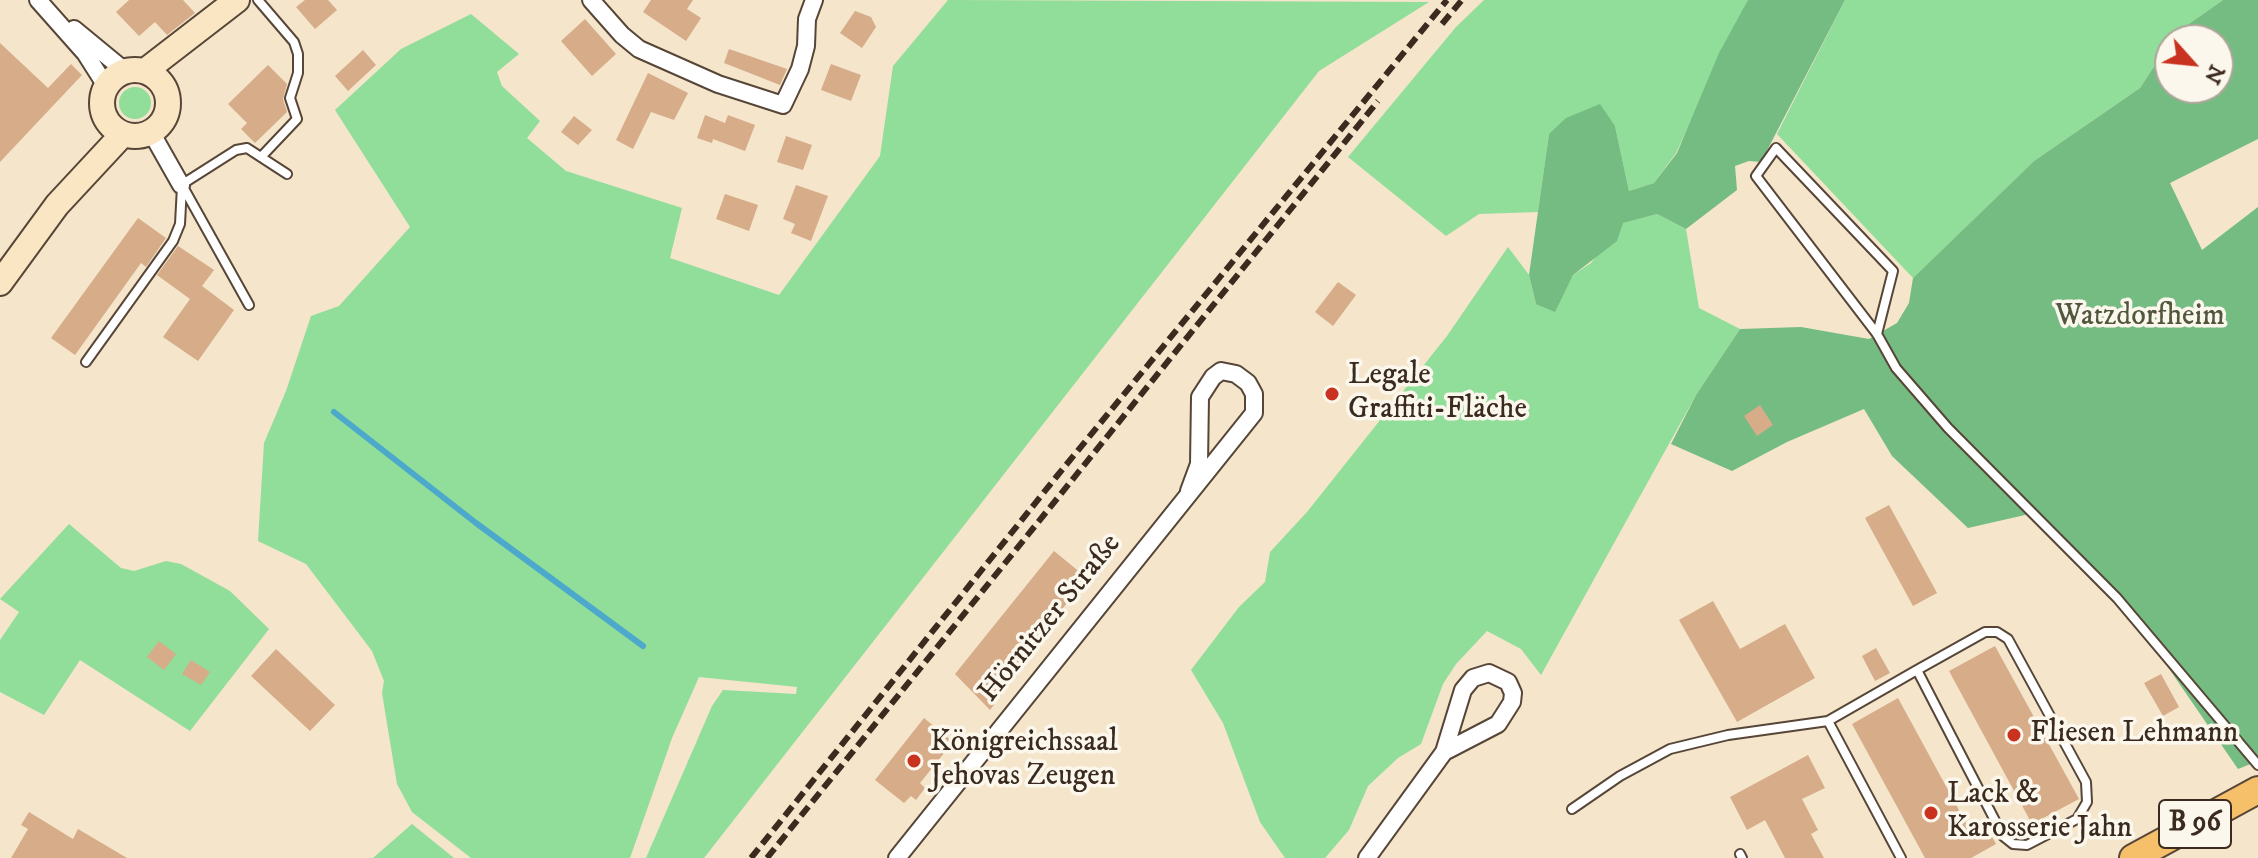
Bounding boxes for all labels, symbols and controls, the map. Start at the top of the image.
north arrow [2154,24,2234,104]
text: N [2198,60,2230,88]
park label: Watzdorfheim [2055,300,2225,336]
place label: Legale Graffiti-Fläche [1348,359,1527,430]
marker: Legale Graffiti-Fläche [1323,385,1341,403]
street label: Hörnitzer Straße [972,528,1130,710]
place label: Fliesen Lehmann [2030,717,2239,753]
place label: Königreichssaal Jehovas Zeugen [930,726,1118,796]
marker: Fliesen Lehmann [2005,726,2023,744]
marker: Königreichssaal Jehovas Zeugen [905,752,923,770]
place label: Lack & Karosserie Jahn [1947,778,2132,848]
road number: B 96 [2159,800,2231,848]
marker: Lack & Karosserie Jahn [1922,804,1940,822]

